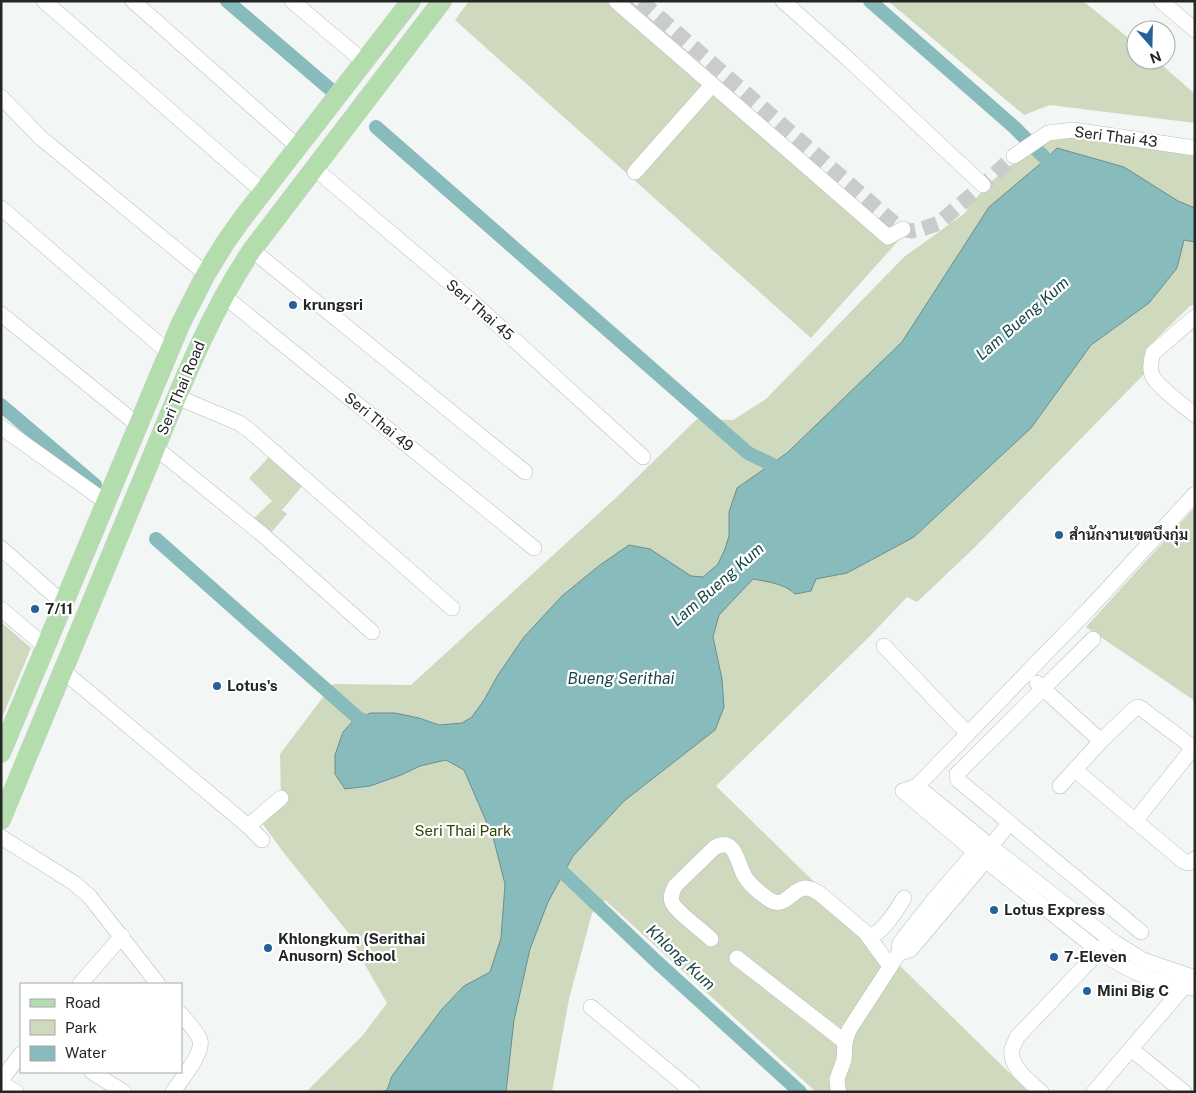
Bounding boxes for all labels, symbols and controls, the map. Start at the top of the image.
north arrow [1126,20,1176,70]
text: N [1148,48,1163,67]
street label: Seri Thai 43 [1073,123,1159,150]
water label: Lam Bueng Kum [972,273,1073,364]
street label: Seri Thai 45 [443,276,518,344]
place label: krungsri [303,296,363,313]
marker: krungsri [287,299,299,311]
street label: Seri Thai Road [153,338,208,437]
street label: Seri Thai 49 [341,389,417,455]
place label: สำนักงานเขตบึงกุ่ม [1069,525,1188,546]
marker: สำนักงานเขตบึงกุ่ม [1053,529,1065,541]
water label: Lam Bueng Kum [667,539,768,630]
place label: 7/11 [45,600,73,617]
marker: 7/11 [29,603,41,615]
water label: Bueng Serithai [568,669,675,688]
place label: Lotus's [227,677,278,694]
marker: Lotus's [211,680,223,692]
park label: Seri Thai Park [415,822,511,839]
place label: Lotus Express [1004,901,1105,918]
marker: Lotus Express [988,904,1000,916]
water label: Khlong Kum [642,921,719,994]
place label: Khlongkum (Serithai Anusorn) School [278,930,425,964]
marker: Khlongkum (Serithai Anusorn) School [262,942,274,954]
place label: 7-Eleven [1064,948,1127,965]
marker: 7-Eleven [1048,951,1060,963]
place label: Mini Big C [1097,982,1169,999]
legend [20,983,182,1073]
marker: Mini Big C [1081,985,1093,997]
text: Road [65,994,101,1011]
text: Park [65,1019,97,1036]
text: Water [65,1044,107,1061]

